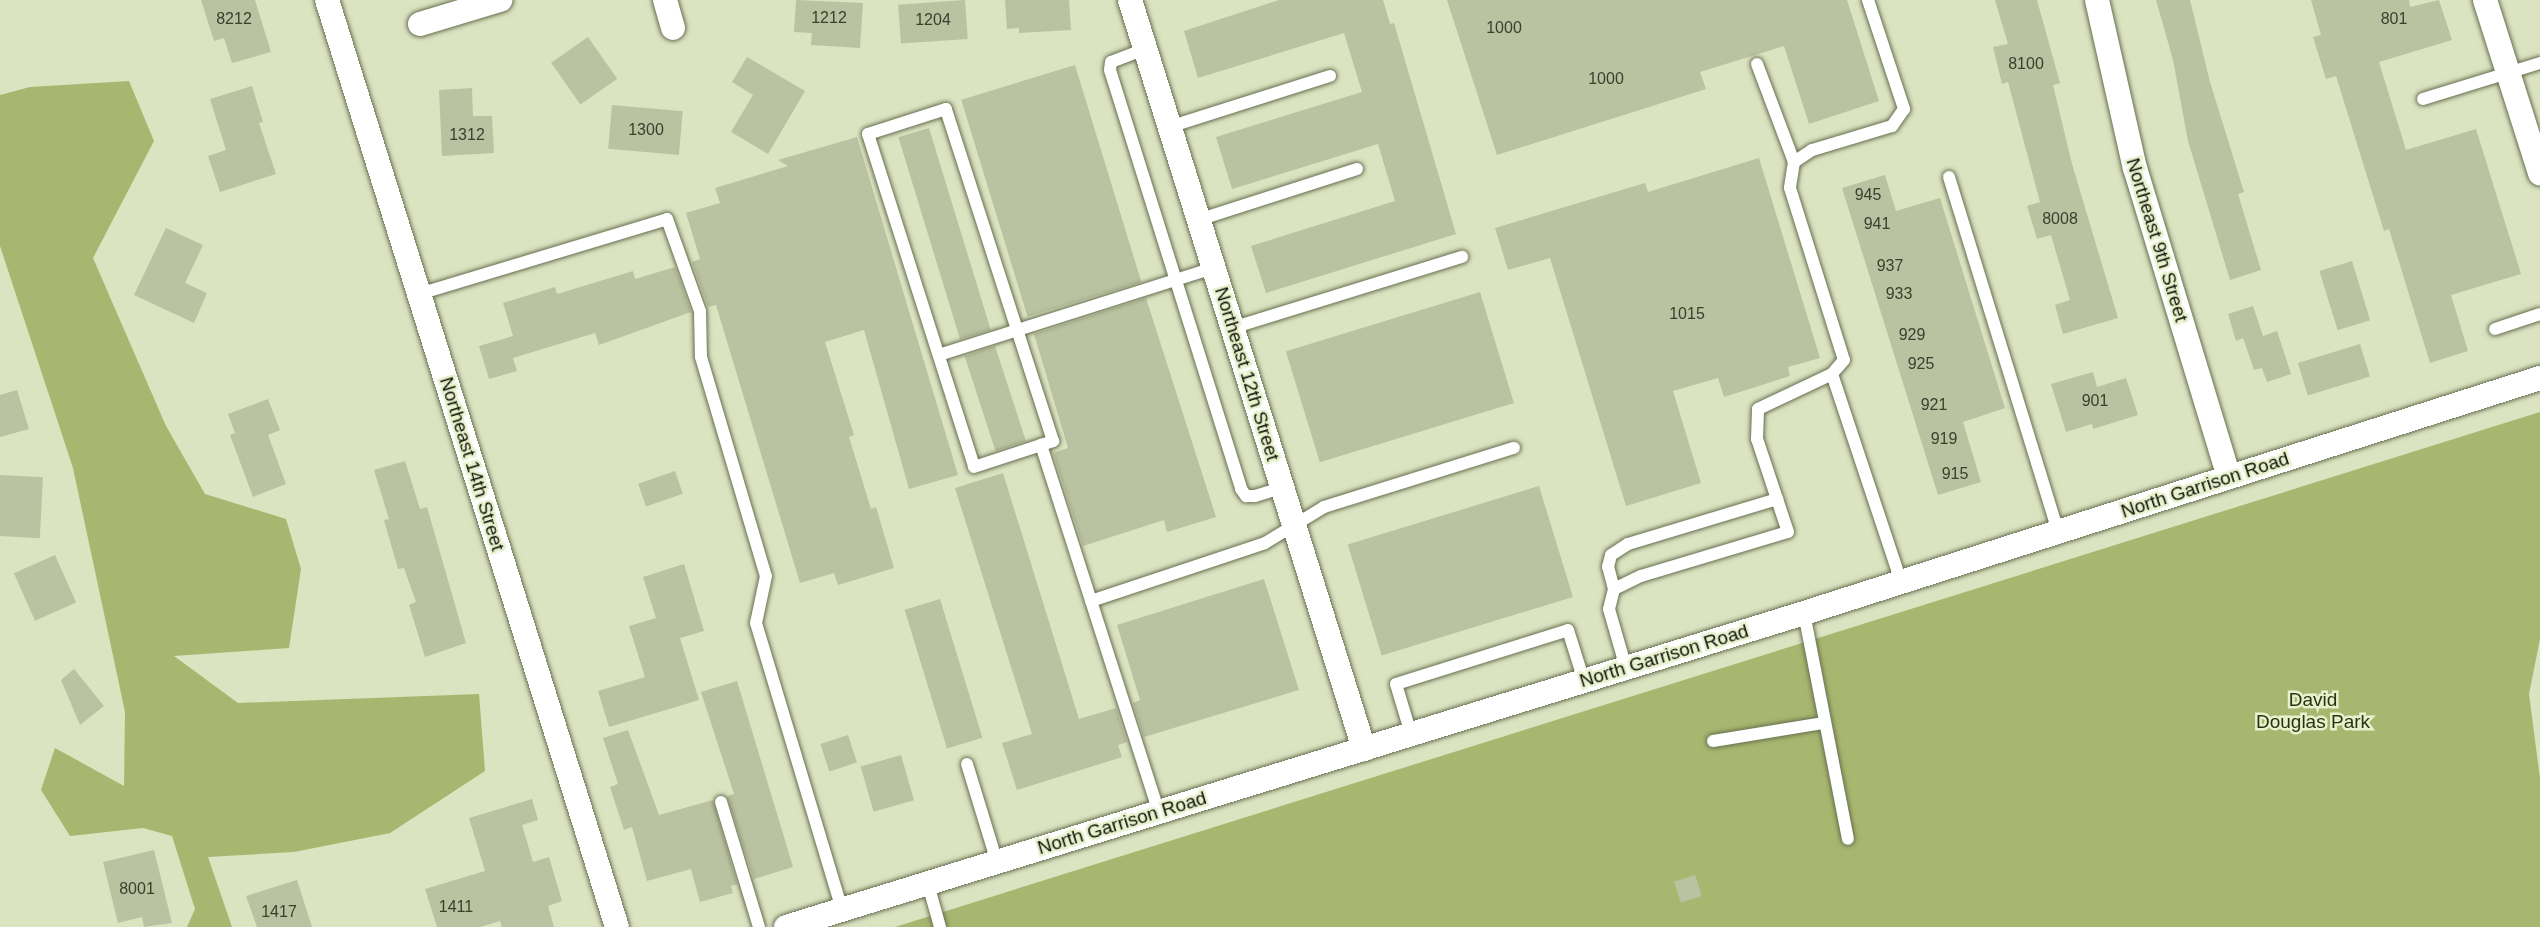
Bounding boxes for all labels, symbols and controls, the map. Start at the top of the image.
house number: 1212 [811,8,847,28]
house number: 8212 [216,9,252,29]
house number: 801 [2381,9,2407,29]
house number: 1204 [915,10,951,30]
house number: 1000 [1486,18,1522,38]
house number: 8100 [2008,54,2044,74]
house number: 1000 [1588,69,1624,89]
house number: 1300 [628,120,664,140]
house number: 1312 [449,125,485,145]
street label: Northeast 9th Street [2121,155,2193,325]
house number: 945 [1855,185,1881,205]
house number: 8008 [2042,209,2078,229]
house number: 941 [1864,214,1890,234]
house number: 937 [1877,256,1903,276]
street label: Northeast 12th Street [1210,284,1284,464]
house number: 933 [1886,284,1912,304]
house number: 1015 [1669,304,1705,324]
house number: 929 [1899,325,1925,345]
house number: 925 [1908,354,1934,374]
street label: Northeast 14th Street [435,374,509,554]
house number: 901 [2082,391,2108,411]
house number: 921 [1921,395,1947,415]
house number: 919 [1931,429,1957,449]
street label: North Garrison Road [2118,447,2292,523]
house number: 915 [1942,464,1968,484]
street label: North Garrison Road [1577,619,1751,693]
park label: David Douglas Park [2256,689,2370,733]
street label: North Garrison Road [1035,786,1209,860]
house number: 8001 [119,879,155,899]
house number: 1411 [439,897,473,917]
house number: 1417 [261,902,297,922]

